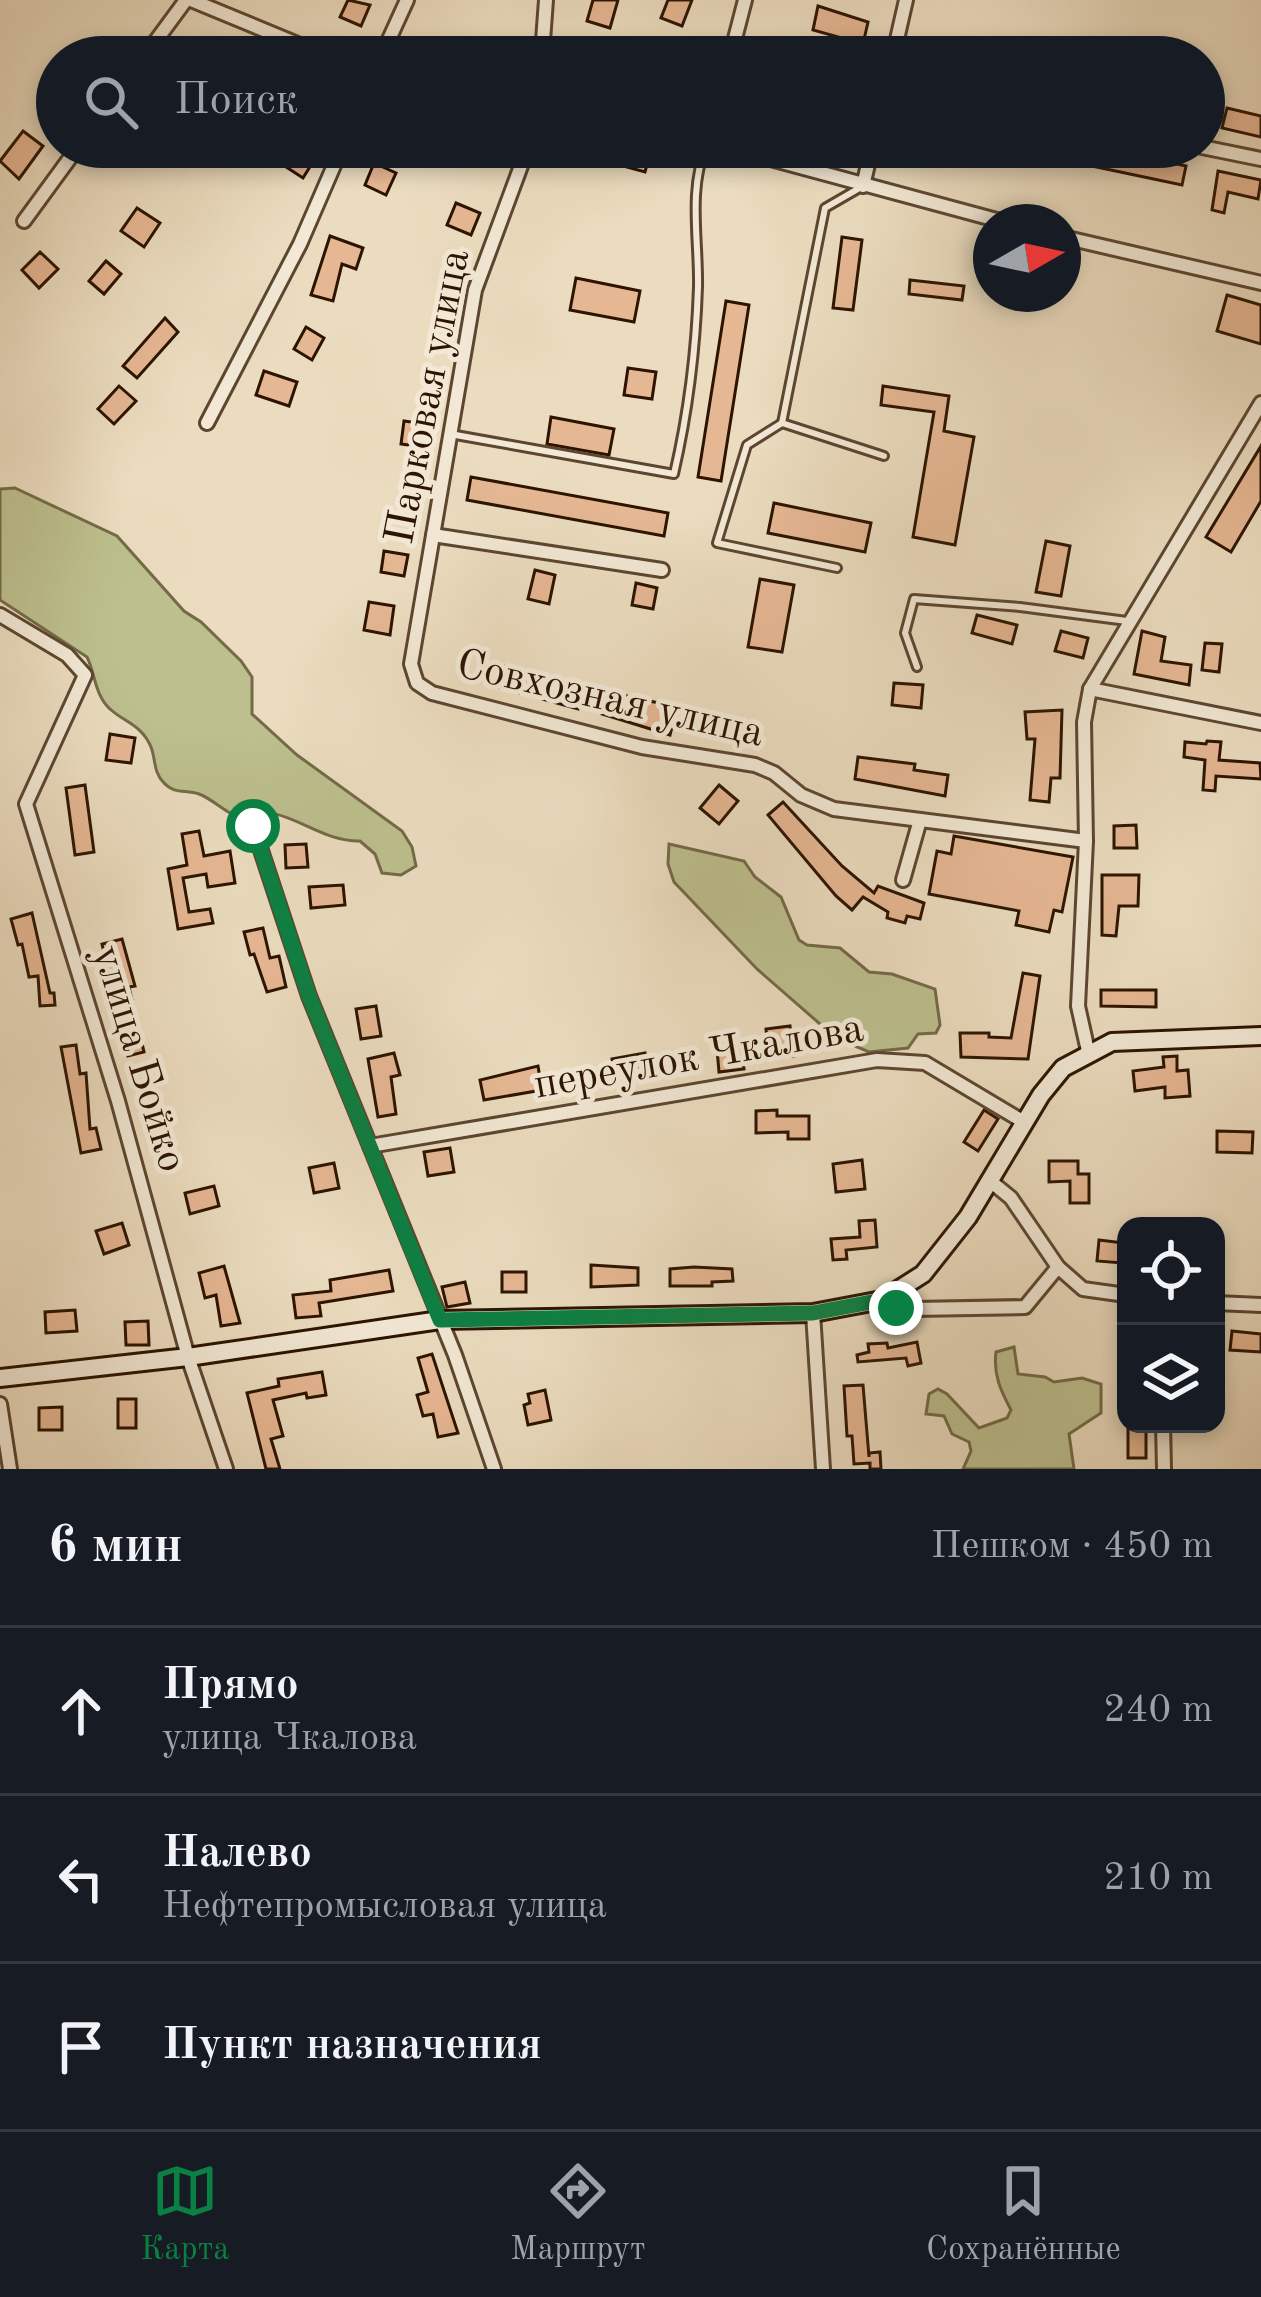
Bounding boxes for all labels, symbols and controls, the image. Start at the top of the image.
search box [36,36,1225,168]
icon: search [78,69,144,135]
text: Поиск [174,79,298,124]
north arrow [973,204,1081,312]
street label: Парковая улица [380,246,478,548]
street label: Совхозная улица [452,644,768,756]
route start [226,799,280,853]
street label: улица Бойко [84,941,192,1177]
street label: переулок Чкалова [531,1008,867,1108]
map controls [1117,1217,1225,1433]
button: locate [1117,1217,1225,1325]
route end [869,1281,923,1335]
button: layers [1117,1325,1225,1433]
text: 6 мин [48,1522,183,1573]
text: Пешком · 450 m [931,1527,1213,1566]
text: Прямо [162,1664,299,1709]
icon: ahead [48,1678,114,1744]
text: 240 m [1103,1691,1213,1730]
text: улица Чкалова [162,1719,417,1758]
text: Налево [162,1832,312,1877]
icon: left [48,1846,114,1912]
text: 210 m [1103,1859,1213,1898]
text: Нефтепромысловая улица [162,1887,607,1926]
icon: arrive [48,2014,114,2080]
text: Пункт назначения [162,2024,542,2069]
tab: Карта [140,2158,230,2271]
tab: Маршрут [510,2158,646,2271]
tab: Сохранённые [926,2158,1121,2271]

